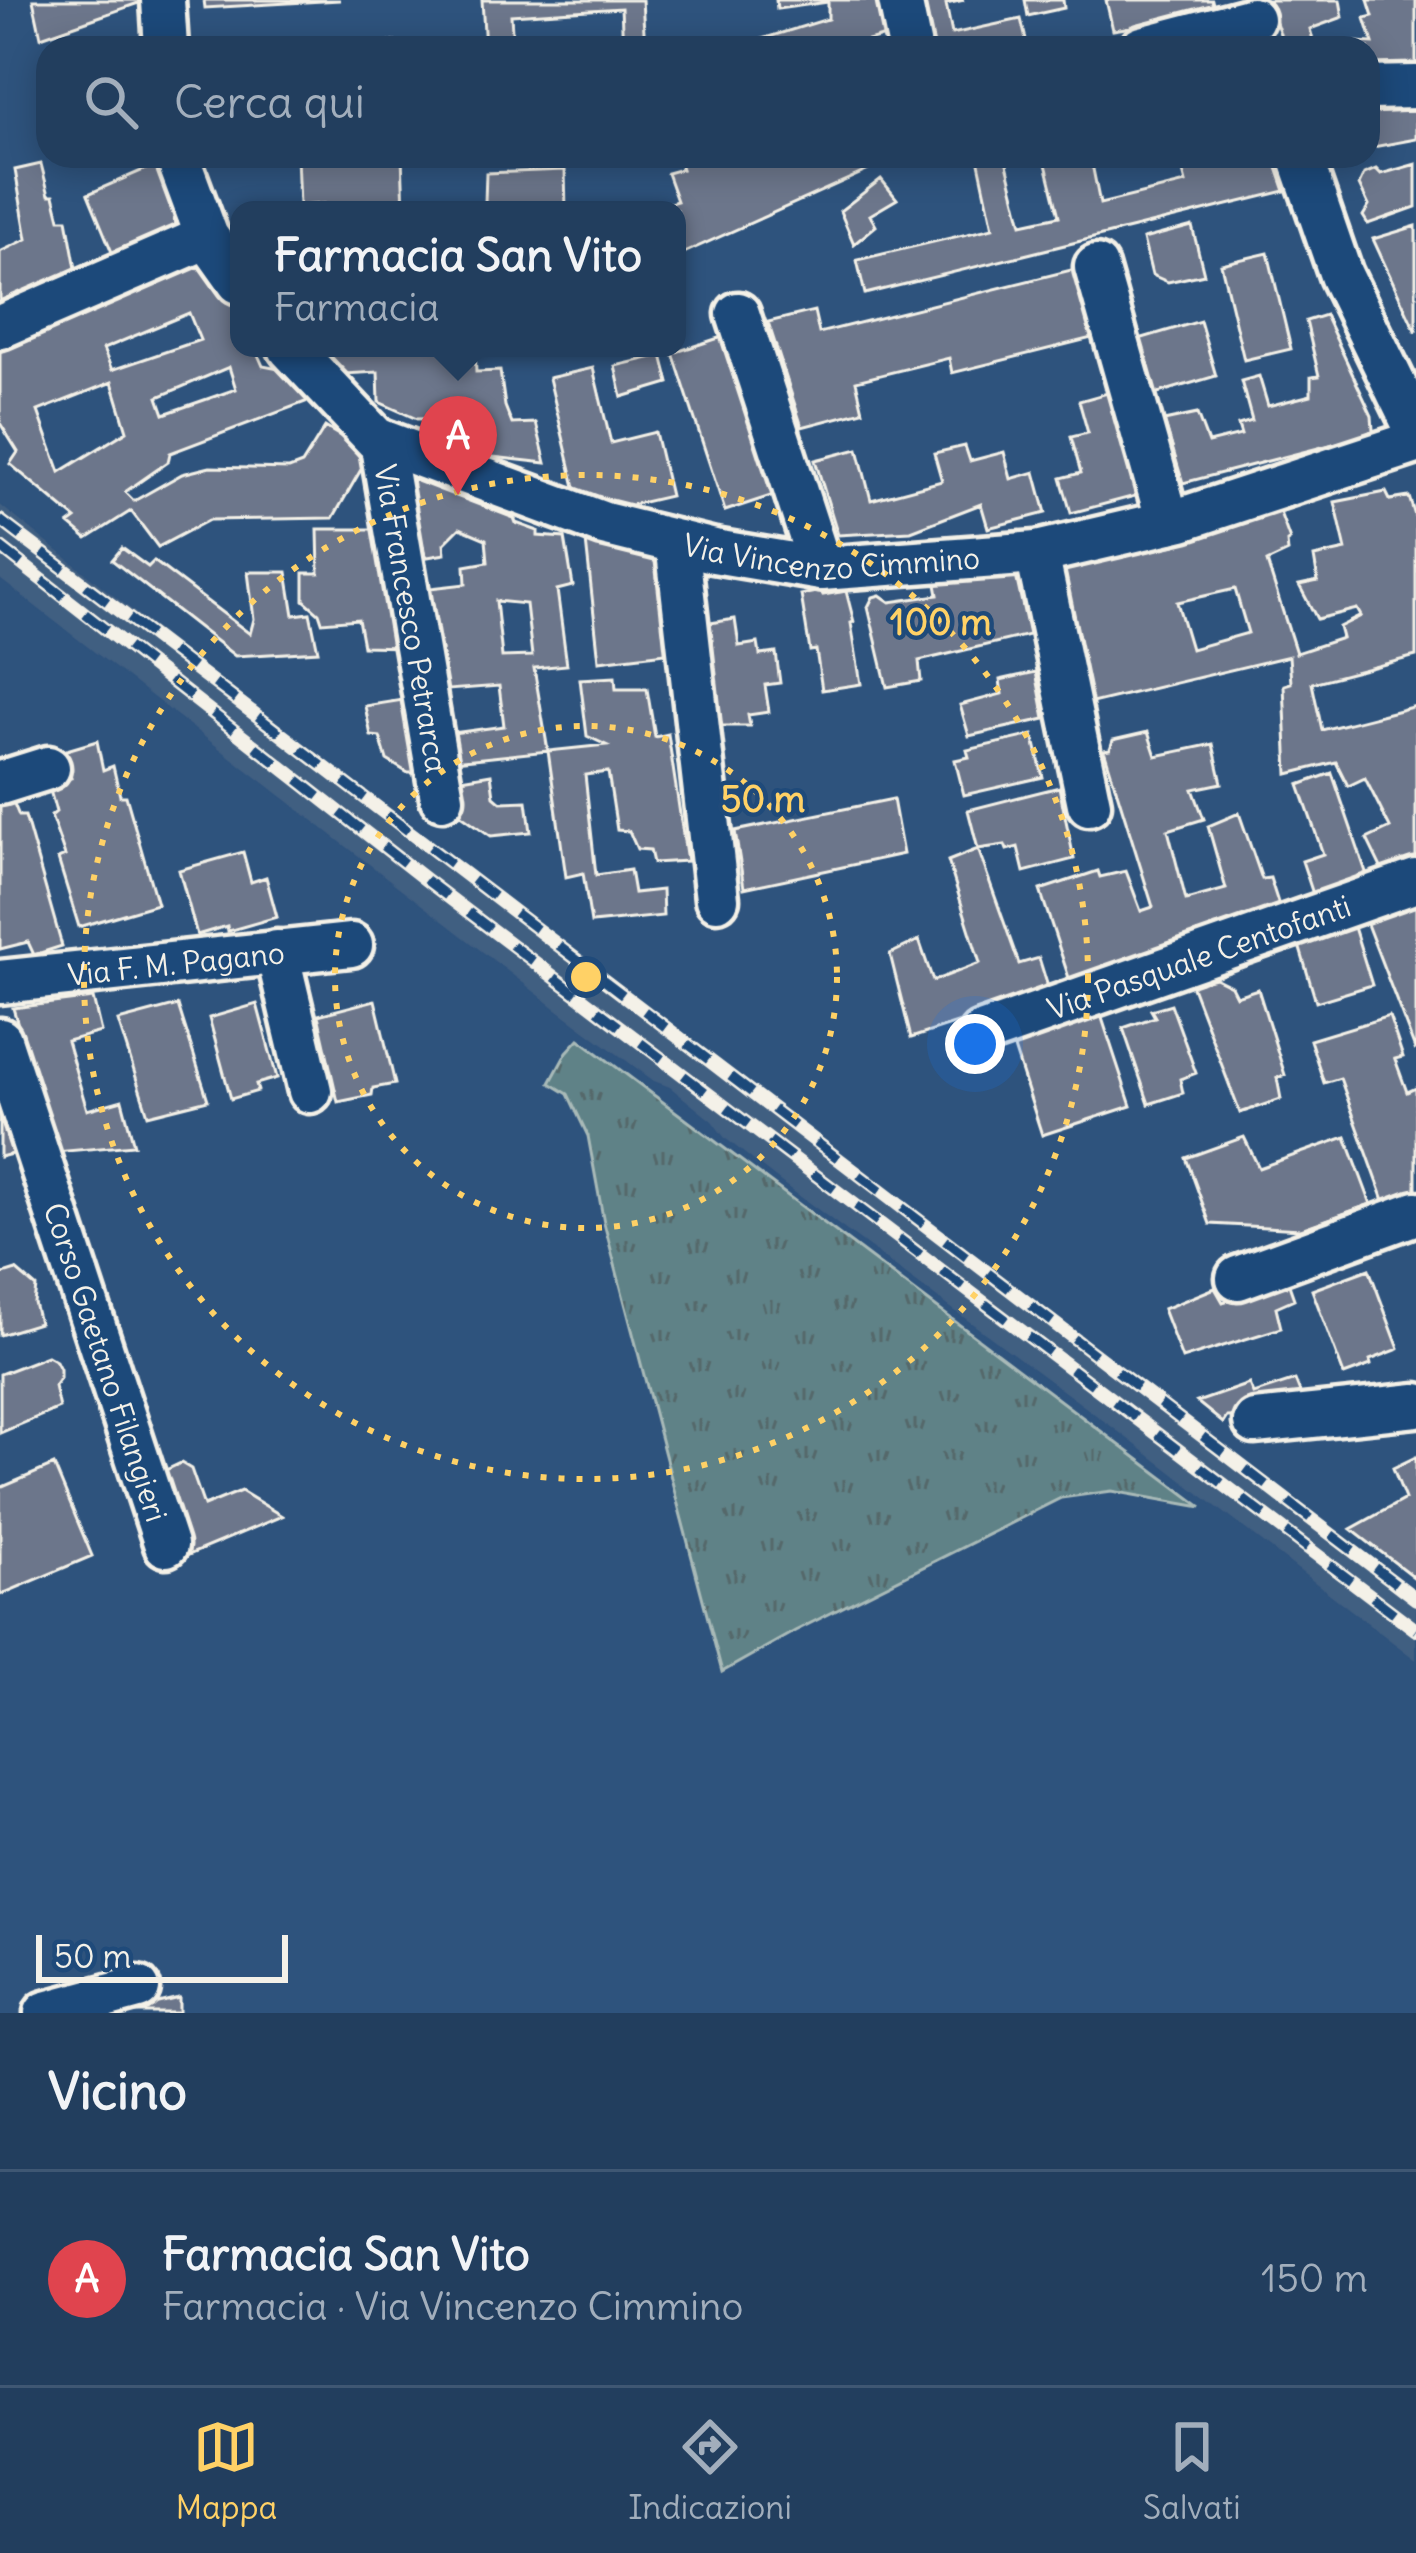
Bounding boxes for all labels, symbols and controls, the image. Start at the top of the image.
search box [36,36,1380,168]
icon: search [78,69,144,135]
text: Cerca qui [174,74,365,130]
popup [230,201,686,357]
text: Farmacia San Vito [274,227,642,283]
text: Farmacia [274,283,440,332]
pin: A [419,396,497,495]
street label: Via Francesco Petrarca [366,461,456,775]
street label: Via Vincenzo Cimmino [679,525,981,588]
text: 100 m [890,600,992,645]
text: 50 m [721,777,805,822]
street label: Via Pasquale Centofanti [1042,887,1356,1028]
street label: Via F. M. Pagano [66,933,286,994]
centre of rings [565,956,607,998]
your location [945,1014,1005,1074]
street label: Corso Gaetano Filangieri [36,1198,176,1526]
scale bar [36,1929,288,1982]
text: 50 m [54,1935,131,1977]
text: Vicino [48,2059,187,2123]
text: Farmacia San Vito [162,2226,530,2282]
text: A [74,2254,100,2303]
text: 150 m [1261,2254,1368,2303]
text: Farmacia · Via Vincenzo Cimmino [162,2282,743,2331]
tab: Mappa [175,2414,277,2528]
tab: Indicazioni [628,2414,792,2528]
tab: Salvati [1143,2414,1241,2528]

